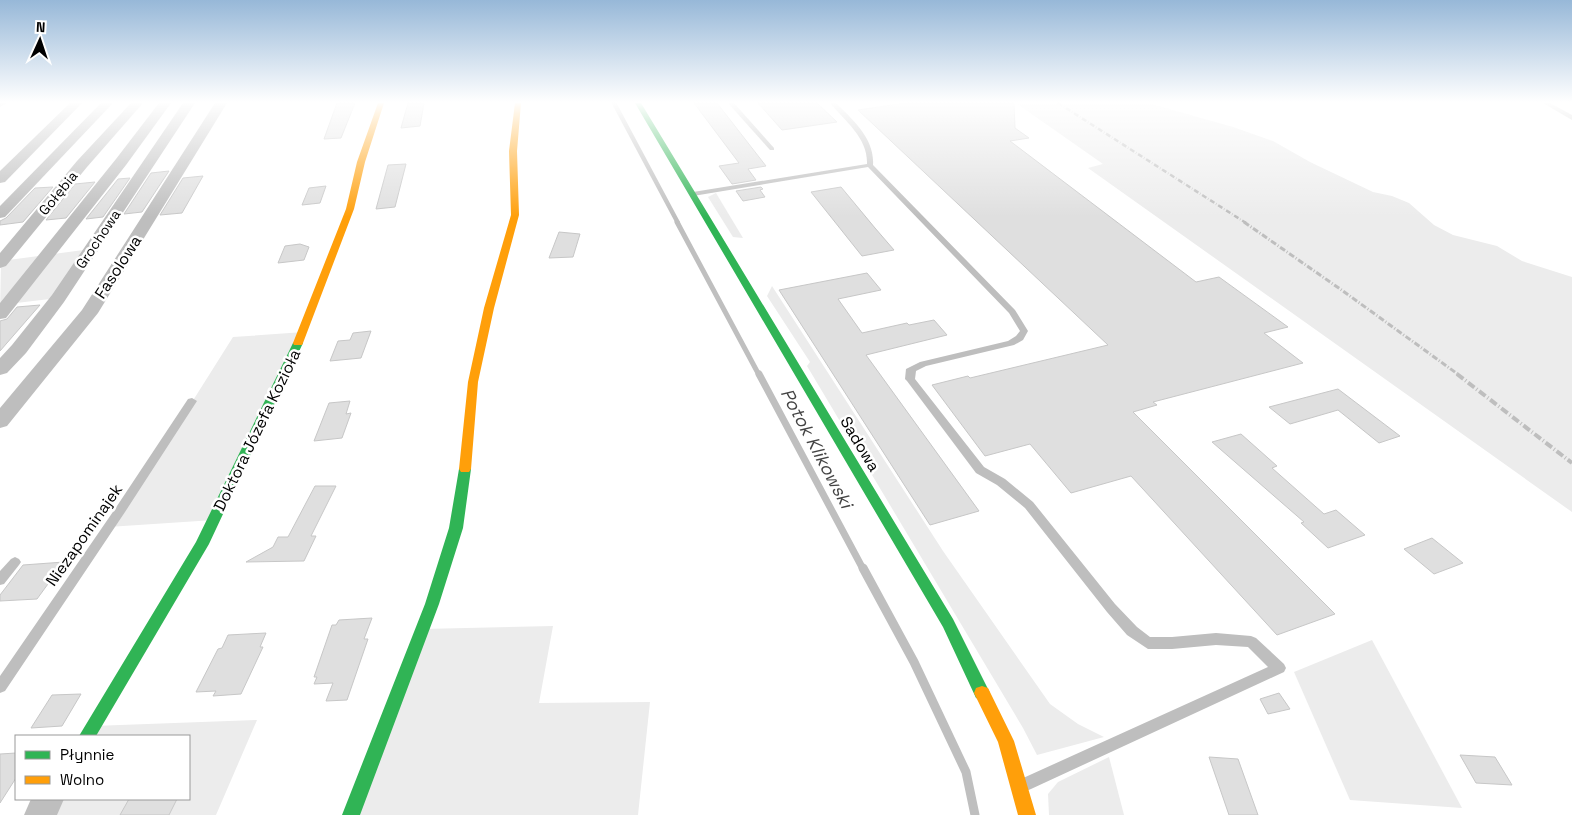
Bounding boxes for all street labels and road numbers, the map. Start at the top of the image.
street label: Gołębia [35,167,81,219]
street label: Grochowa [72,206,124,272]
street label: Fasolowa [90,231,146,303]
street label: Doktora Józefa Kozioła [209,346,305,514]
street label: Sadowa [835,413,885,475]
street label: Niezapominajek [41,479,127,590]

